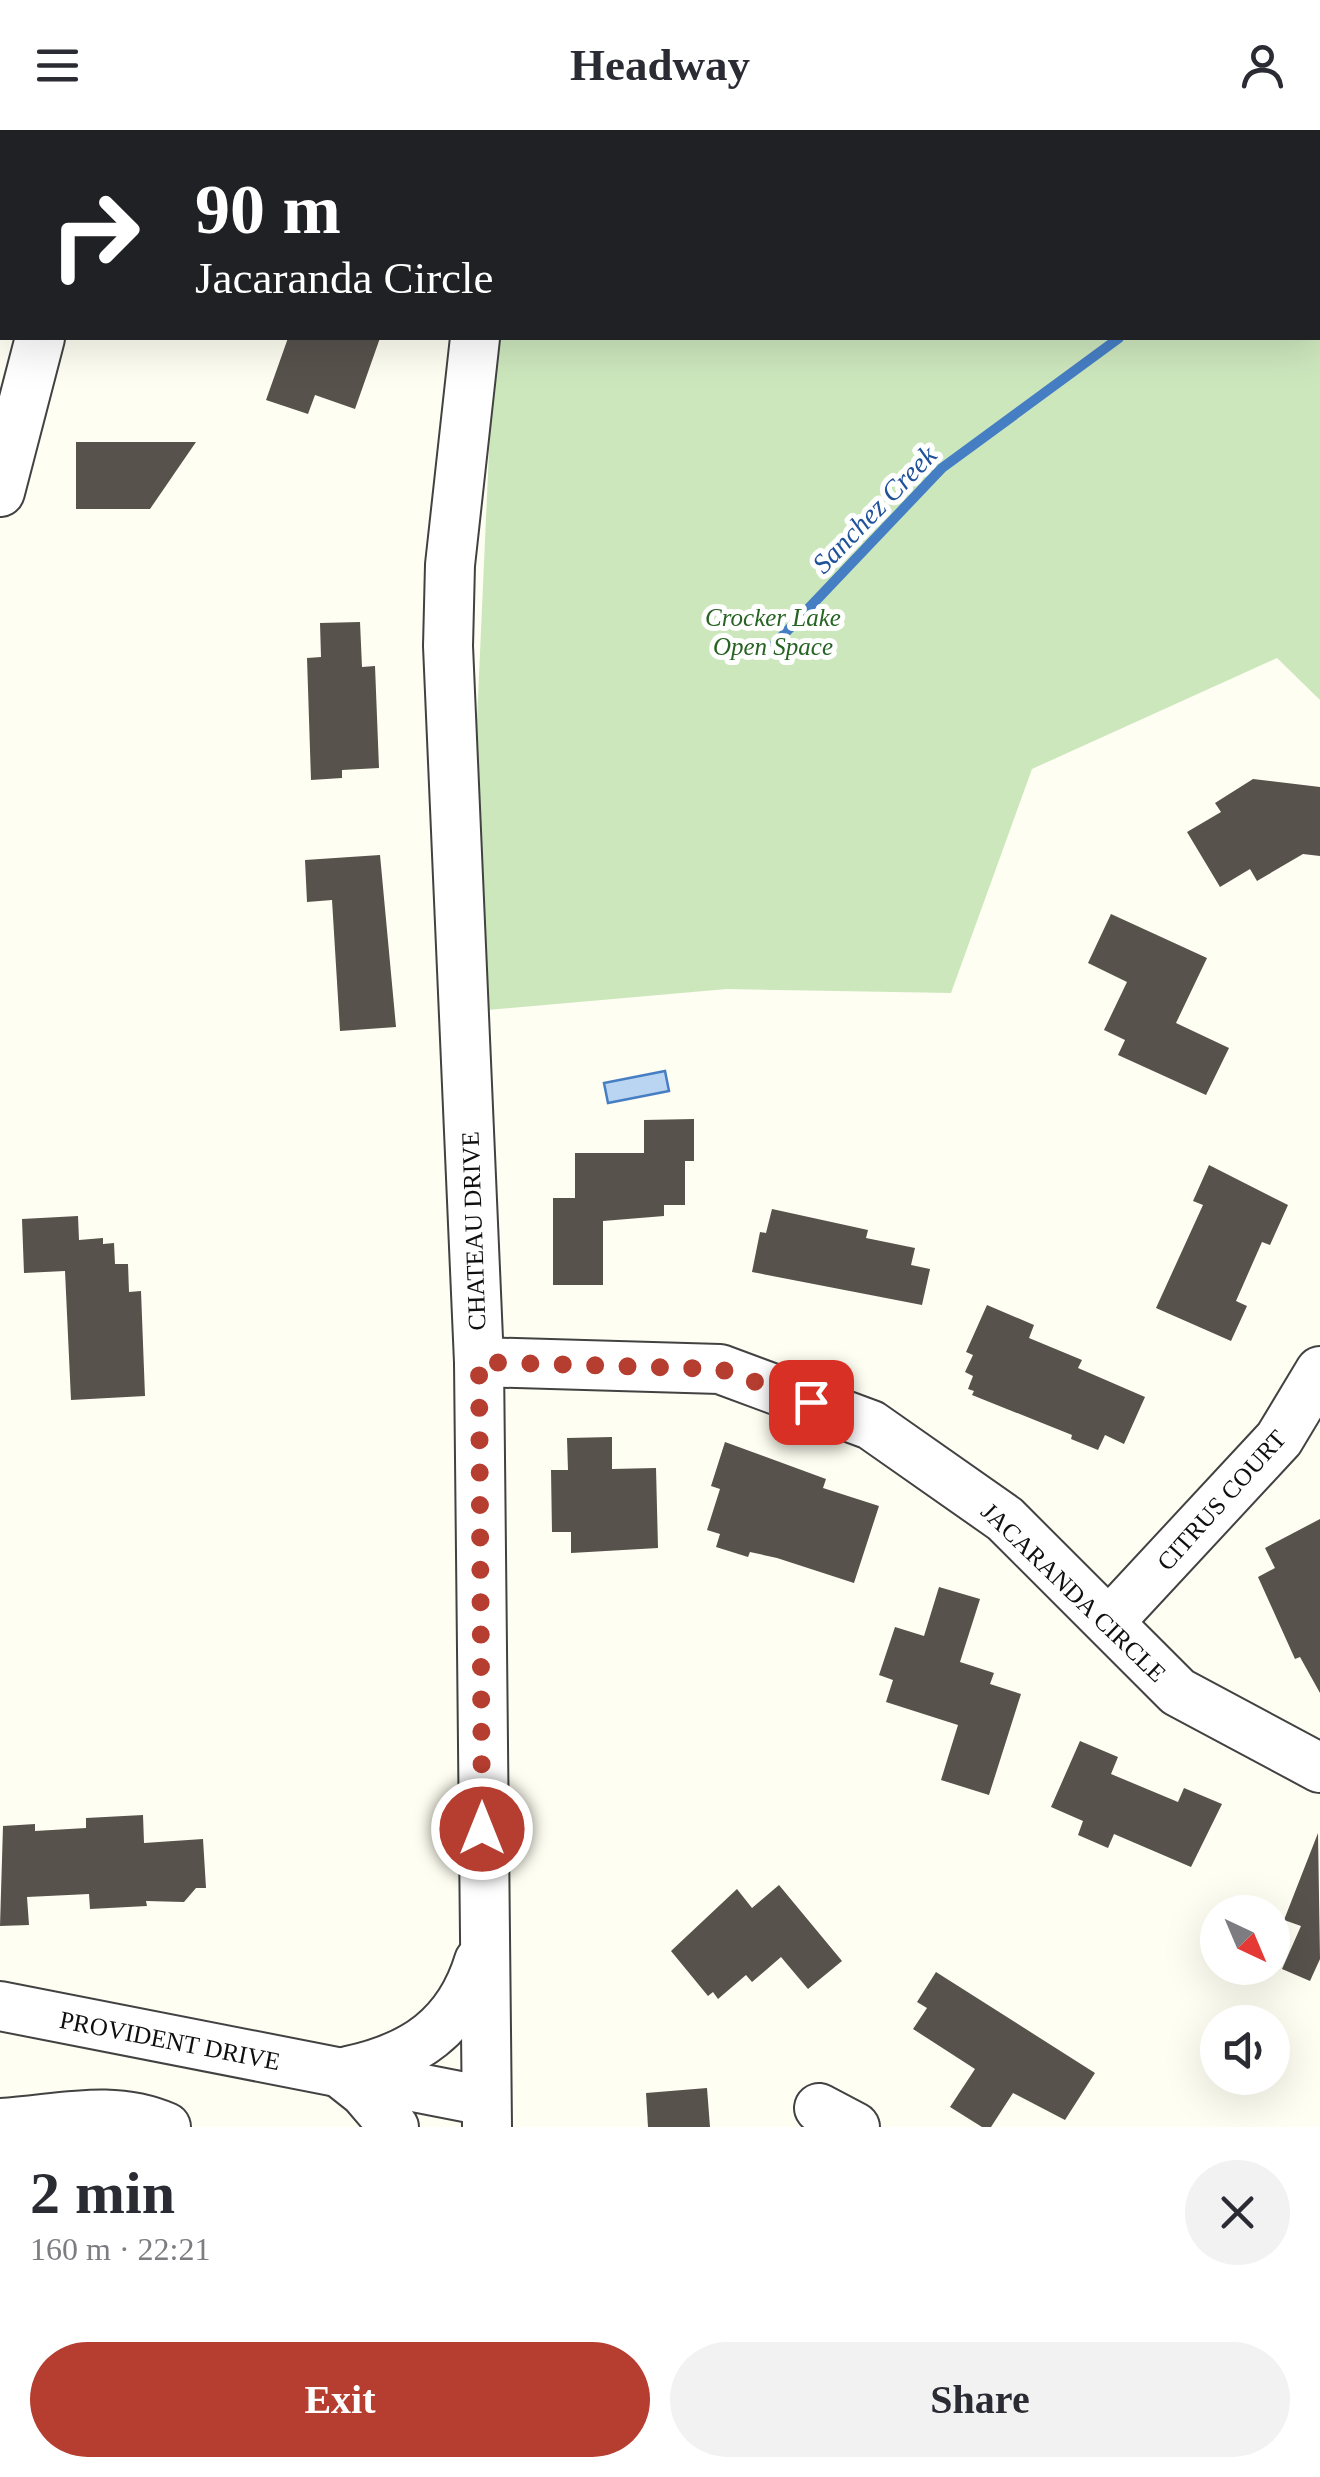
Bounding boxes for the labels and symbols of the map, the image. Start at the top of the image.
water label: Sanchez Creek [806,439,943,579]
park label: Crocker Lake Open Space [705,604,841,660]
street label: CHATEAU DRIVE [457,1131,490,1331]
pin [769,1360,854,1445]
street label: CITRUS COURT [1152,1425,1291,1576]
street label: JACARANDA CIRCLE [976,1497,1171,1687]
position arrow [430,1777,534,1881]
north arrow [1200,1895,1290,1985]
street label: PROVIDENT DRIVE [57,2006,282,2075]

